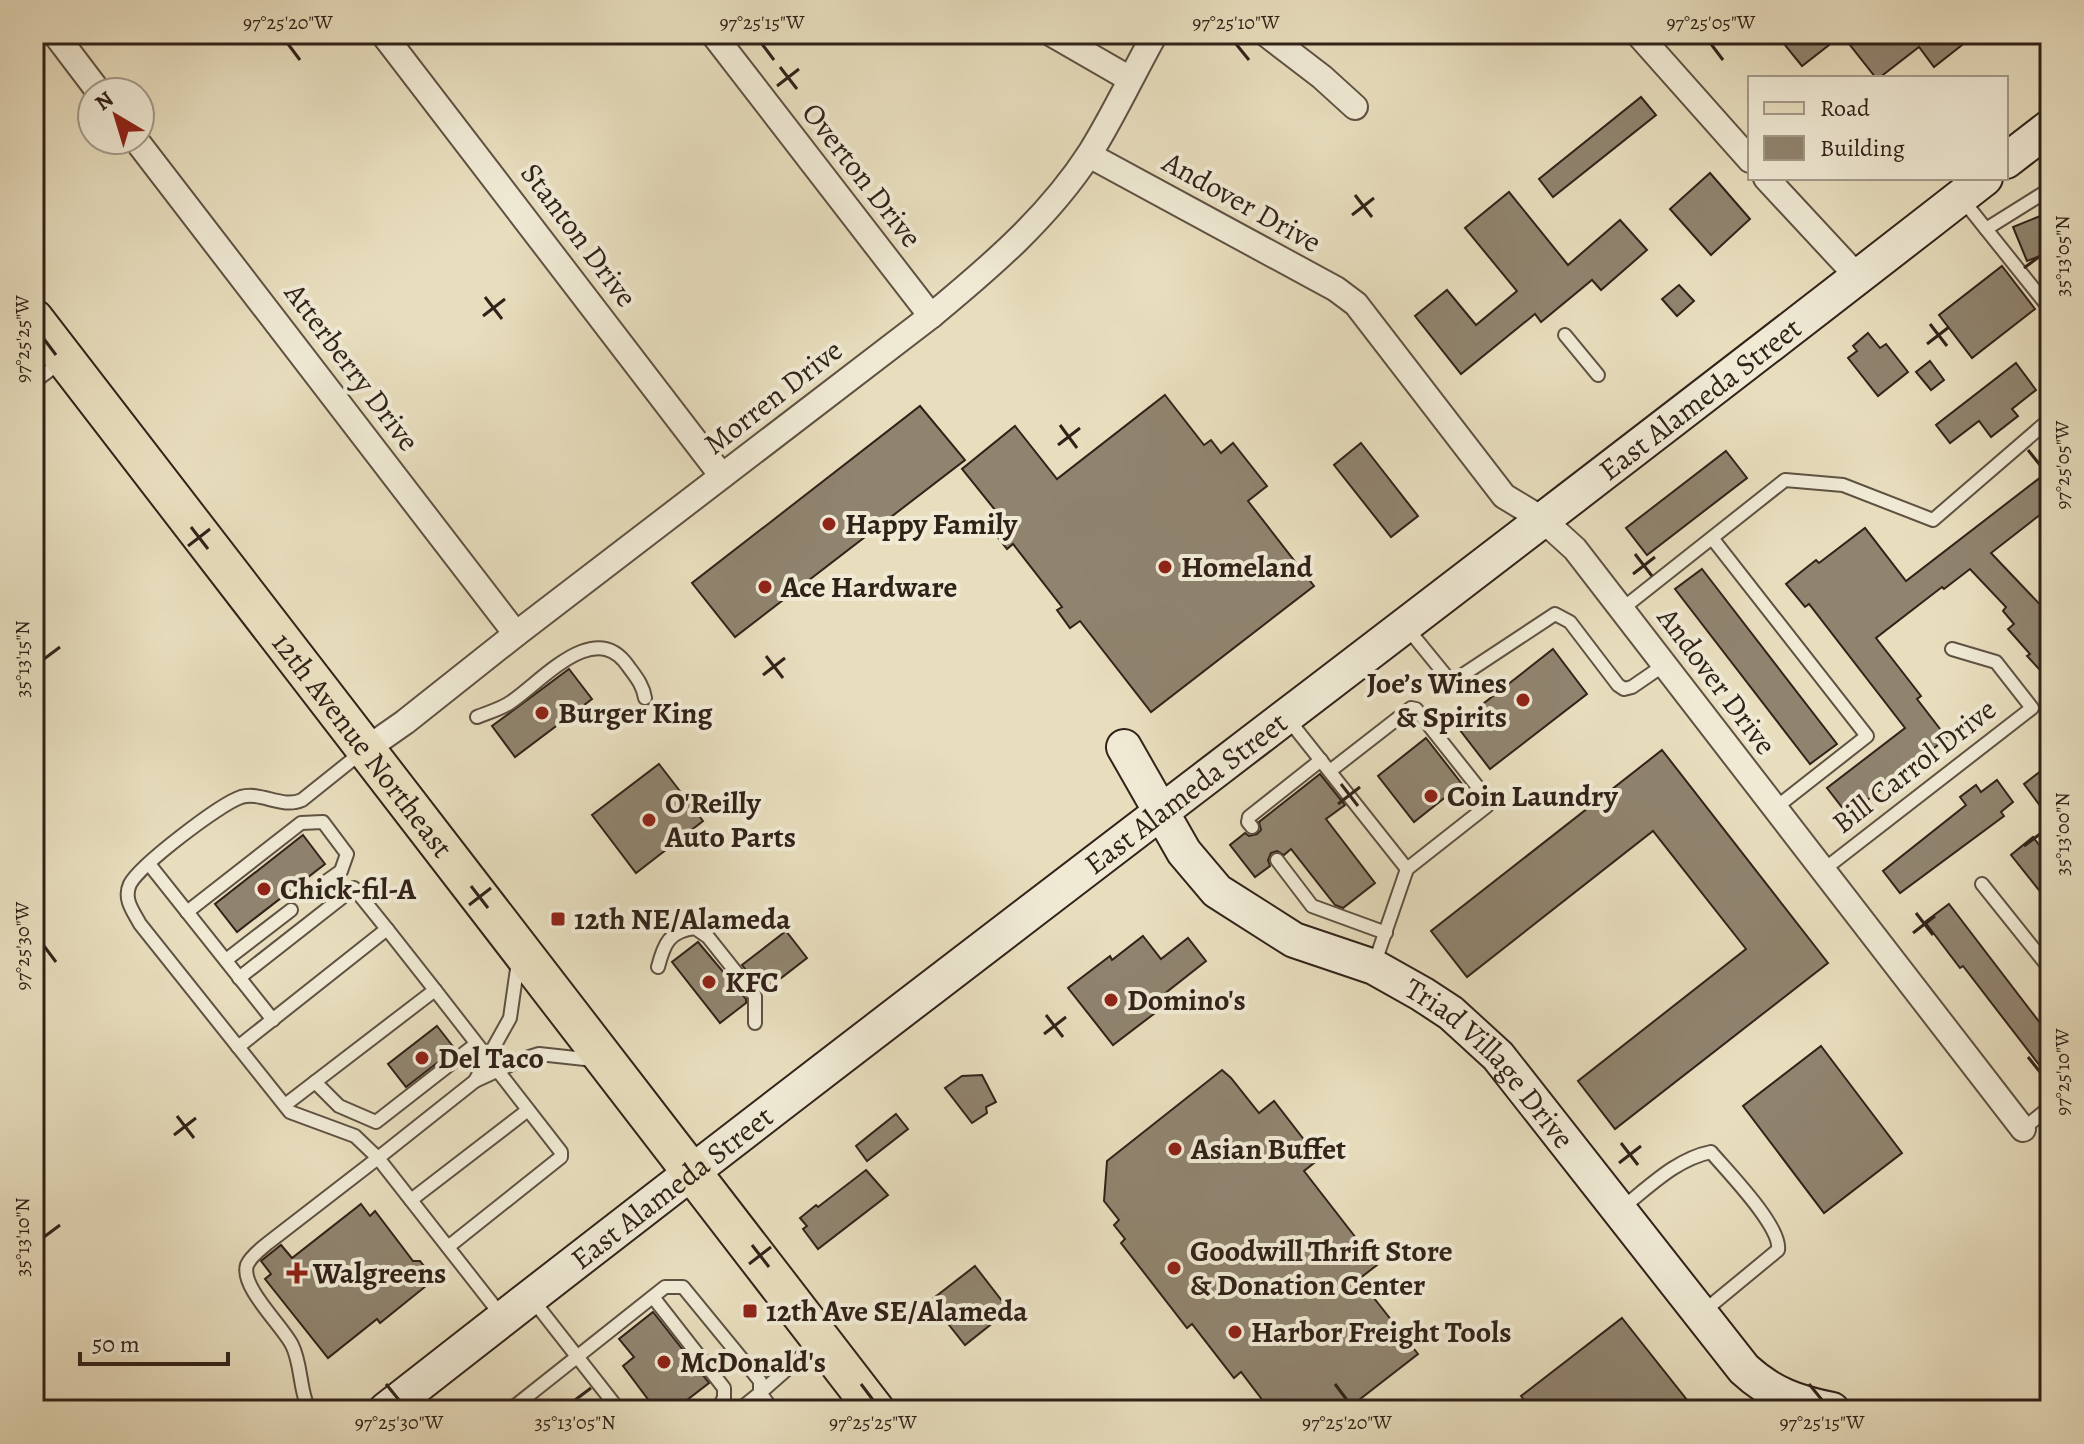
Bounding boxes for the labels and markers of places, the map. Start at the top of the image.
place label: Happy Family [845,504,1018,544]
marker: Happy Family [820,515,838,533]
place label: Homeland [1181,547,1313,587]
marker: Homeland [1156,558,1174,576]
place label: Ace Hardware [780,567,957,607]
marker: Ace Hardware [756,578,774,596]
place label: Joe’s Wines & Spirits [1367,663,1507,737]
marker: Joe’s Wines & Spirits [1514,691,1532,709]
place label: Burger King [558,693,713,733]
marker: Burger King [533,704,551,722]
place label: Coin Laundry [1447,776,1619,816]
place label: O'Reilly Auto Parts [664,783,796,857]
marker: Coin Laundry [1422,787,1440,805]
marker: O'Reilly Auto Parts [640,811,658,829]
place label: Chick-fil-A [280,869,416,909]
marker: Chick-fil-A [255,880,273,898]
place label: 12th NE/Alameda [574,899,791,939]
marker: 12th NE/Alameda [549,910,567,928]
place label: KFC [725,962,779,1002]
marker: KFC [700,973,718,991]
place label: Domino's [1127,980,1246,1020]
marker: Domino's [1102,991,1120,1009]
place label: Del Taco [438,1038,544,1078]
marker: Del Taco [413,1049,431,1067]
place label: Asian Buffet [1190,1129,1346,1169]
marker: Asian Buffet [1166,1140,1184,1158]
place label: Goodwill Thrift Store & Donation Center [1190,1231,1453,1305]
place label: Walgreens [312,1253,446,1293]
marker: Goodwill Thrift Store & Donation Center [1165,1259,1183,1277]
marker: Walgreens [288,1264,306,1282]
place label: 12th Ave SE/Alameda [766,1291,1028,1331]
marker: 12th Ave SE/Alameda [741,1302,759,1320]
place label: Harbor Freight Tools [1251,1312,1511,1352]
marker: Harbor Freight Tools [1226,1323,1244,1341]
place label: McDonald's [680,1342,826,1382]
marker: McDonald's [655,1353,673,1371]

